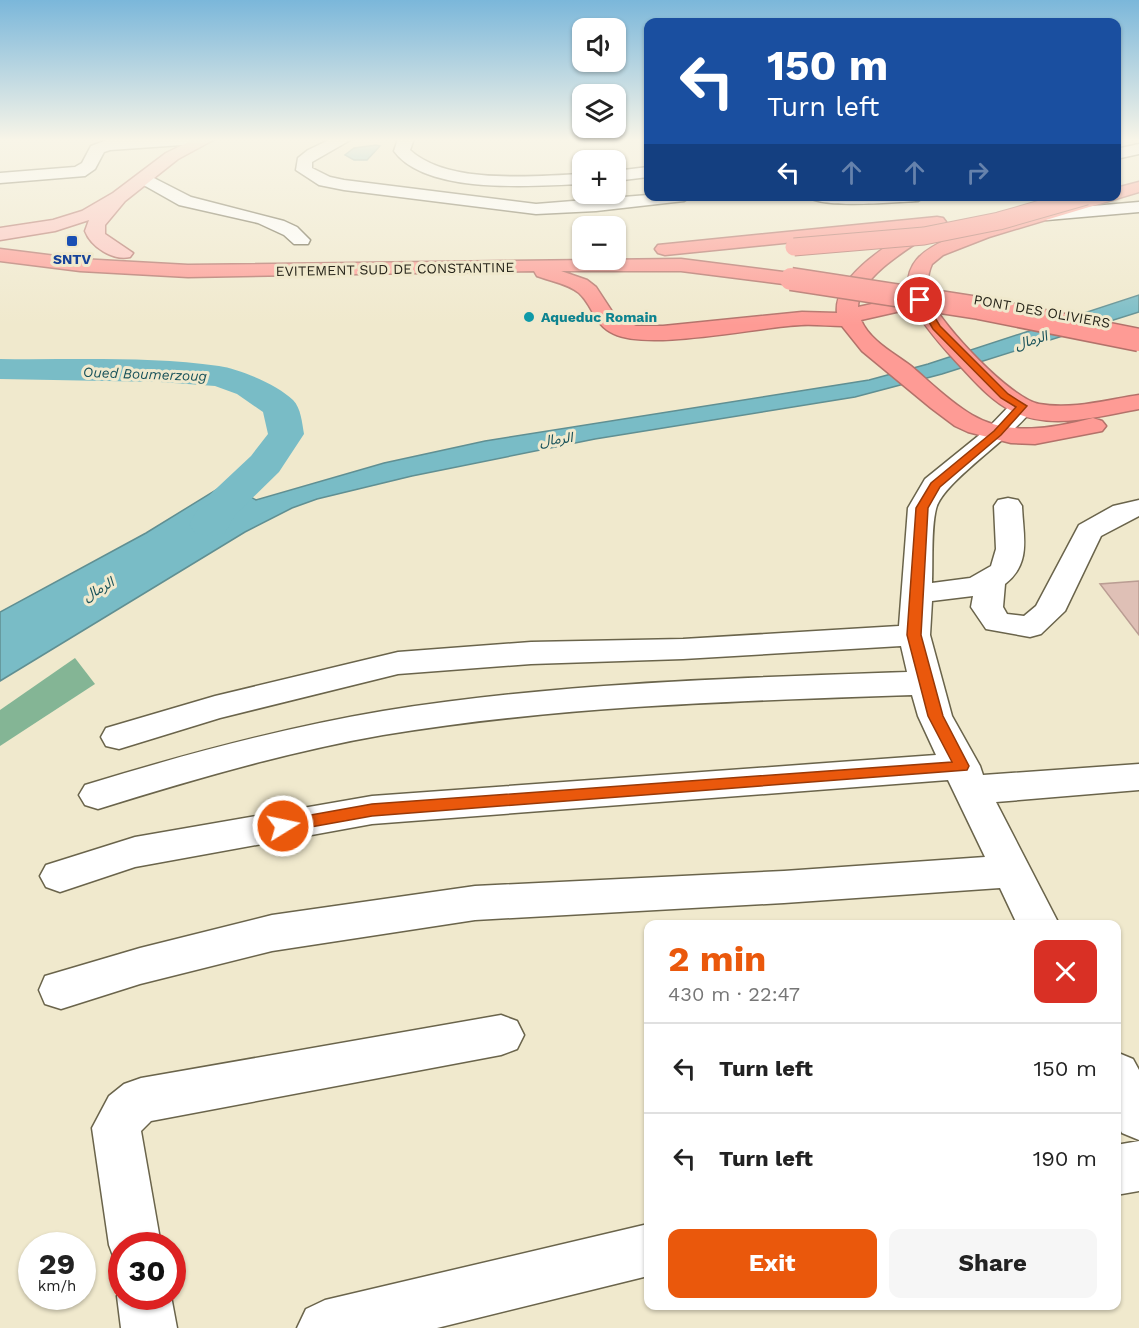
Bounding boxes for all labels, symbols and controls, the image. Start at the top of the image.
map controls [572,18,626,270]
button: sound [572,18,626,72]
text: 150 m [767,41,888,90]
icon: left [668,42,746,120]
button: layers [572,84,626,138]
text: Turn left [767,91,879,123]
button: + [572,150,626,204]
icon: left [772,156,805,189]
icon: ahead [835,156,868,189]
icon: ahead [898,156,931,189]
icon: right [961,156,994,189]
button: − [572,216,626,270]
marker: SNTV [65,234,79,248]
place label: SNTV [53,251,91,267]
street label: EVITEMENT SUD DE CONSTANTINE [276,259,514,279]
pin [894,274,945,325]
icon: arrive [903,283,936,316]
street label: PONT DES OLIVIERS [972,291,1112,331]
place label: Aqueduc Romain [541,309,657,325]
marker: Aqueduc Romain [522,310,536,324]
water label: الرمال [1013,327,1051,353]
water label: Oued Boumerzoug [83,364,208,384]
water label: الرمال [539,429,575,450]
water label: الرمال [80,573,118,605]
position arrow [251,794,315,858]
text: 2 min [668,938,766,980]
button: close [1034,940,1097,1003]
text: 430 m · 22:47 [668,982,800,1006]
icon: left [668,1052,701,1085]
text: Turn left [719,1056,813,1081]
text: 150 m [1033,1056,1097,1081]
icon: left [668,1142,701,1175]
text: Turn left [719,1146,813,1171]
text: 190 m [1033,1146,1097,1171]
button: Exit [668,1229,877,1298]
button: Share [889,1229,1097,1298]
speed limit sign: 30 [108,1232,186,1310]
text: 29 [39,1246,75,1281]
text: km/h [38,1277,76,1295]

